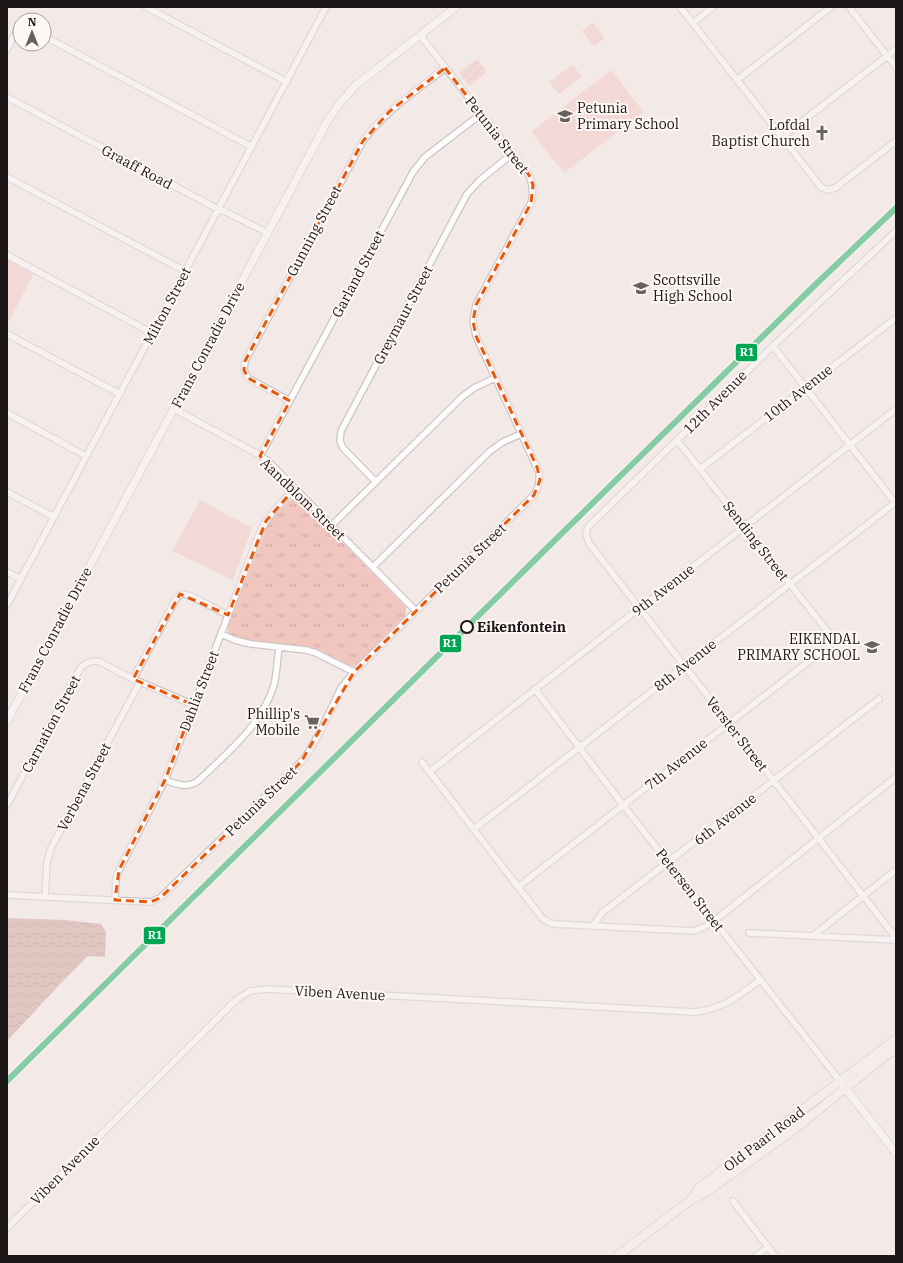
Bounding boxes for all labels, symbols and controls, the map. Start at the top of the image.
north arrow [12,12,52,52]
text: N [28,15,37,29]
street label: Petunia Street [461,93,533,177]
place label: Petunia Primary School [577,99,679,133]
school or university icon: Petunia Primary School [556,107,574,125]
place label: Lofdal Baptist Church [711,116,810,150]
church icon: Lofdal Baptist Church [813,124,831,142]
street label: Graaff Road [98,141,176,193]
street label: Gunning Street [283,182,345,279]
street label: Garland Street [328,227,388,321]
street label: Greymaur Street [369,262,437,368]
street label: Milton Street [139,264,195,348]
place label: Scottsville High School [653,271,732,305]
street label: Frans Conradie Drive [167,279,249,411]
school or university icon: Scottsville High School [632,279,650,297]
line badge: R1 [735,343,758,362]
text: R1 [740,345,755,359]
street label: 10th Avenue [760,360,836,426]
street label: 12th Avenue [679,366,751,438]
street label: Aandblom Street [257,454,349,544]
street label: Sending Street [719,497,793,585]
street label: Petunia Street [430,519,510,597]
street label: 9th Avenue [628,560,698,620]
street label: Frans Conradie Drive [14,564,96,696]
place label: Eikenfontein [477,618,566,636]
marker: Eikenfontein [460,620,474,634]
place label: EIKENDAL PRIMARY SCHOOL [737,630,860,664]
line badge: R1 [439,634,462,653]
street label: 8th Avenue [650,635,720,695]
text: R1 [443,636,458,650]
school or university icon: EIKENDAL PRIMARY SCHOOL [863,638,881,656]
street label: Dahlia Street [175,648,223,734]
street label: Carnation Street [18,672,84,776]
street label: Verster Street [702,693,772,775]
place label: Phillip's Mobile [247,705,300,739]
supermarket icon: Phillip's Mobile [303,713,321,731]
street label: 7th Avenue [641,734,711,794]
street label: Verbena Street [53,740,115,834]
street label: Petunia Street [221,762,301,840]
street label: 6th Avenue [690,789,760,849]
street label: Petersen Street [652,845,728,935]
line badge: R1 [143,926,166,945]
text: R1 [148,928,163,942]
street label: Viben Avenue [294,982,386,1004]
street label: Old Paarl Road [720,1102,808,1175]
street label: Viben Avenue [27,1132,103,1208]

